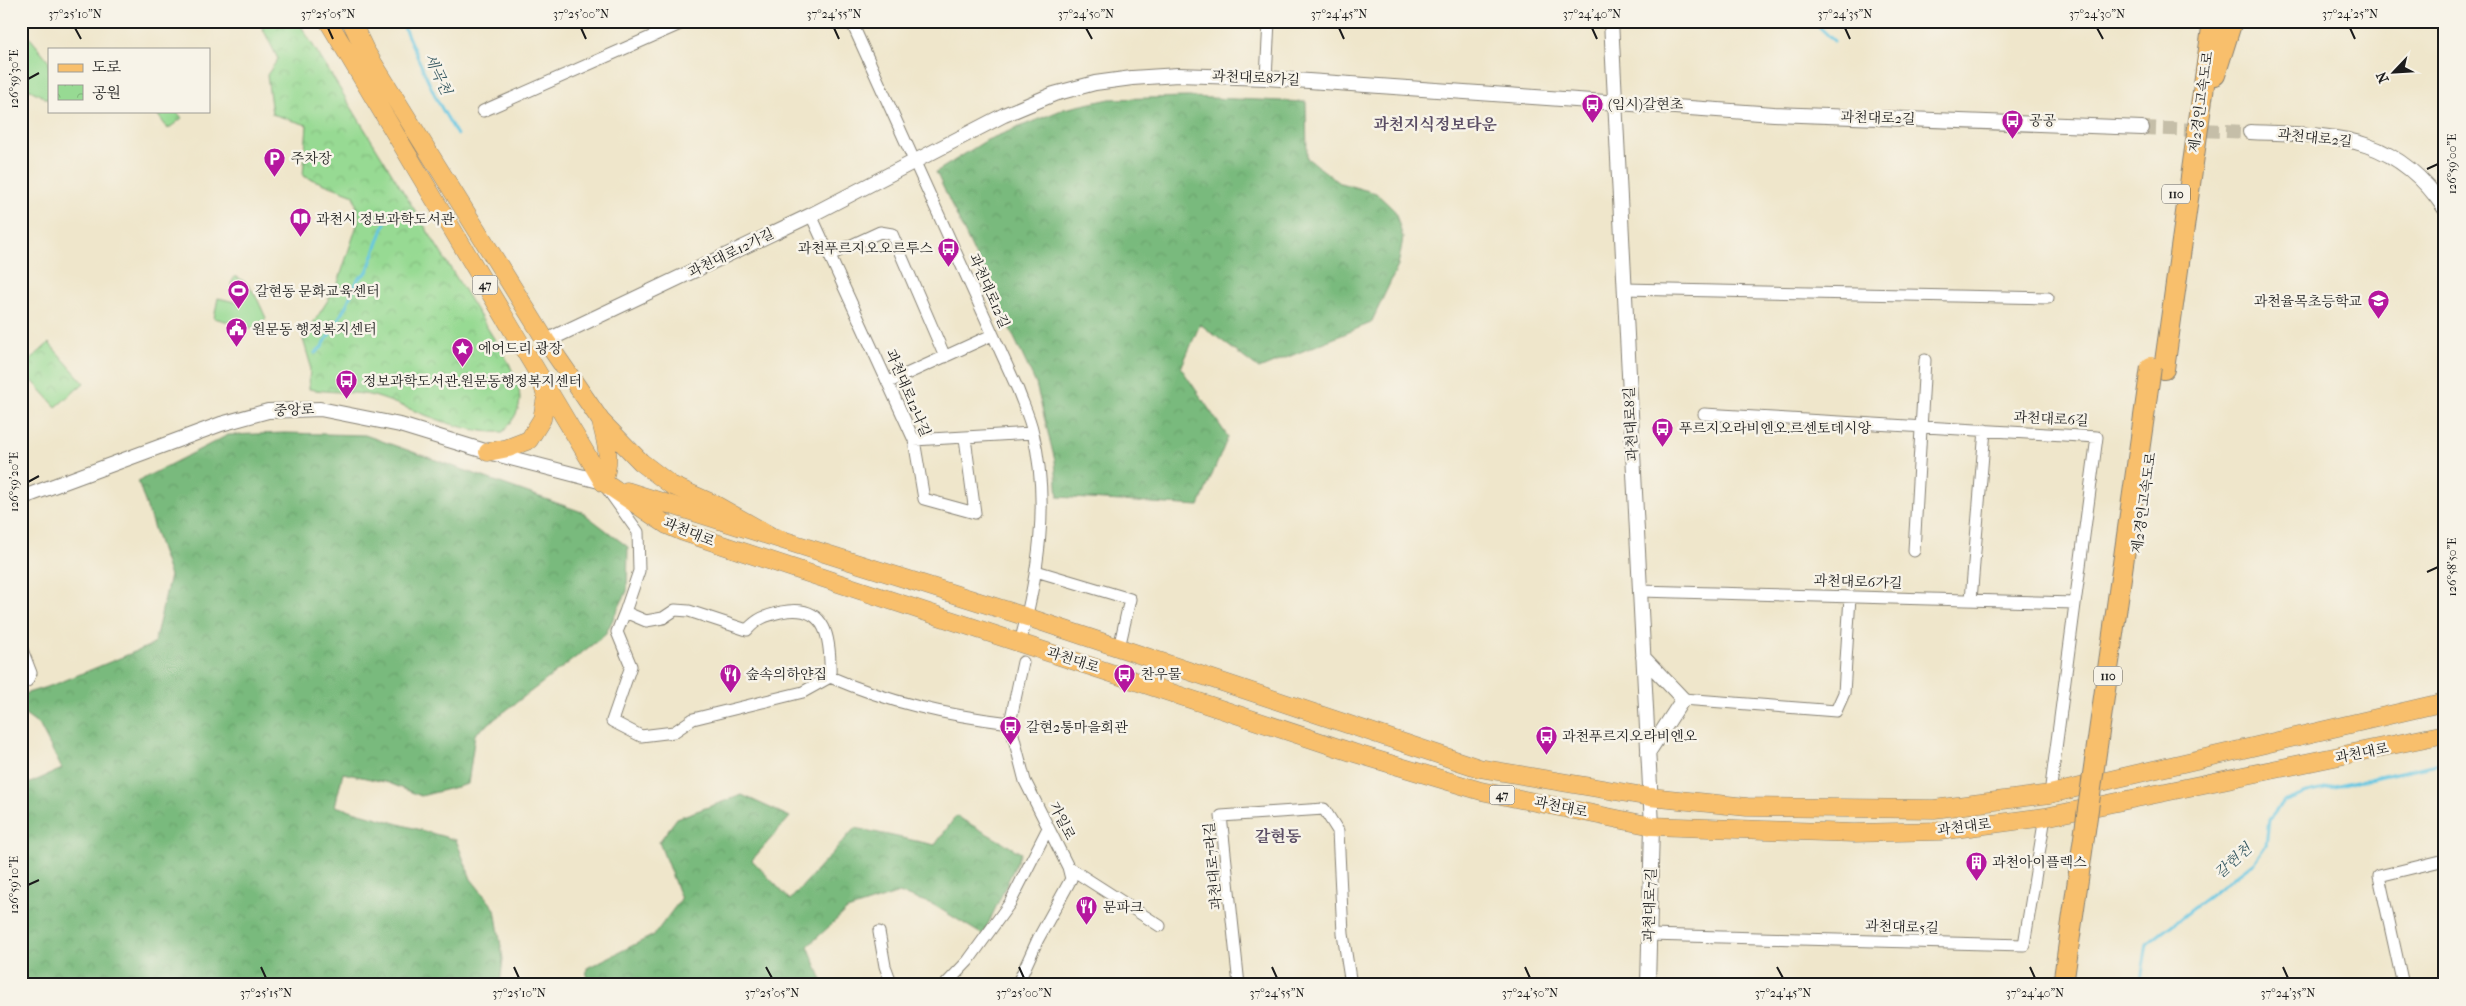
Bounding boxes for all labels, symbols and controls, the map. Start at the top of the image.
text: 37°25'10"N [48,7,102,21]
text: 37°25'05"N [301,7,355,21]
text: 37°25'00"N [553,7,609,21]
text: 37°24'55"N [807,7,862,21]
text: 37°24'50"N [1058,7,1114,21]
text: 37°24'45"N [1311,7,1367,21]
text: 37°24'40"N [1563,7,1621,21]
text: 37°24'35"N [1818,7,1872,21]
text: 37°24'30"N [2069,7,2125,21]
text: 37°24'25"N [2322,7,2378,21]
legend [48,48,210,112]
north arrow [2368,48,2418,98]
text: 126°59'30"E [7,50,21,108]
water label: 세곡천 [421,50,456,99]
street label: 제2경인고속도로 [2185,50,2217,154]
text: 도로 [92,58,121,76]
street label: 과천대로8가길 [1212,67,1300,89]
text: N [2373,69,2393,86]
text: 공원 [92,84,121,102]
bus stop icon: (임시)갈현초 [1580,92,1604,123]
place label: (임시)갈현초 [1608,96,1684,113]
street label: 과천대로2길 [1840,108,1916,128]
bus stop icon: 공공 [2001,108,2025,139]
place label: 공공 [2029,112,2057,129]
district label: 과천지식정보타운 [1373,115,1497,134]
street label: 과천대로2길 [2277,126,2353,150]
text: 126°59'00"E [2445,134,2459,194]
parking icon: 주차장 [263,146,287,177]
place label: 주차장 [291,150,332,167]
road number: 110 [2162,184,2190,203]
library icon: 과천시 정보과학도서관 [288,207,312,238]
place label: 과천시 정보과학도서관 [316,211,455,228]
street label: 과천대로12가길 [685,225,777,281]
bus stop icon: 과천푸르지오오르투스 [937,236,961,267]
place label: 과천푸르지오오르투스 [798,240,933,257]
street label: 과천대로12길 [965,251,1013,331]
road number: 47 [472,276,498,294]
sports icon: 갈현동 문화교육센터 [227,279,251,310]
place label: 갈현동 문화교육센터 [255,283,380,300]
school or university icon: 과천율목초등학교 [2366,289,2390,320]
place label: 과천율목초등학교 [2254,293,2362,310]
public building icon: 원문동 행정복지센터 [224,317,248,348]
place label: 원문동 행정복지센터 [252,321,377,338]
place icon: 에어드리 광장 [450,336,474,367]
place label: 에어드리 광장 [478,340,563,357]
street label: 과천대로12나길 [882,347,934,439]
bus stop icon: 정보과학도서관.원문동행정복지센터 [335,369,359,400]
place label: 정보과학도서관.원문동행정복지센터 [363,373,582,390]
street label: 과천대로8길 [1621,386,1641,462]
street label: 중앙로 [273,401,315,419]
street label: 과천대로6길 [2013,409,2089,429]
bus stop icon: 푸르지오라비엔오.르센토데시앙 [1651,416,1675,447]
place label: 푸르지오라비엔오.르센토데시앙 [1679,420,1872,437]
street label: 제2경인고속도로 [2128,451,2160,555]
text: 126°59'20"E [7,452,21,512]
street label: 과천대로 [661,514,718,550]
text: 126°58'50"E [2445,538,2459,596]
street label: 과천대로6가길 [1813,572,1903,592]
street label: 과천대로 [1045,644,1102,677]
restaurant icon: 숲속의하얀집 [718,662,742,693]
bus stop icon: 찬우물 [1113,662,1137,693]
place label: 숲속의하얀집 [746,666,827,683]
place label: 찬우물 [1141,666,1182,683]
road number: 110 [2094,666,2122,686]
bus stop icon: 갈현2통마을회관 [998,715,1022,746]
place label: 갈현2통마을회관 [1026,719,1128,736]
bus stop icon: 과천푸르지오라비엔오 [1534,724,1558,755]
place label: 과천푸르지오라비엔오 [1562,728,1698,745]
street label: 과천대로 [2334,739,2391,767]
road number: 47 [1490,786,1514,804]
street label: 과천대로 [1533,793,1590,821]
street label: 가일로 [1045,799,1079,843]
street label: 과천대로 [1936,815,1992,839]
street label: 과천대로7라길 [1201,821,1225,911]
district label: 갈현동 [1255,827,1302,846]
water label: 갈현천 [2211,839,2256,882]
building icon: 과천아이플렉스 [1964,850,1988,881]
place label: 과천아이플렉스 [1992,854,2087,871]
text: 126°59'10"E [7,856,21,914]
street label: 과천대로7길 [1640,868,1660,942]
restaurant icon: 문파크 [1075,895,1099,926]
place label: 문파크 [1103,899,1144,916]
street label: 과천대로5길 [1865,917,1939,937]
text: 37°25'15"N [240,986,292,1000]
text: 37°25'10"N [492,986,546,1000]
text: 37°25'05"N [745,986,799,1000]
text: 37°25'00"N [996,986,1052,1000]
text: 37°24'55"N [1250,986,1305,1000]
text: 37°24'50"N [1502,986,1558,1000]
text: 37°24'45"N [1755,986,1811,1000]
text: 37°24'40"N [2006,986,2064,1000]
text: 37°24'35"N [2261,986,2315,1000]

